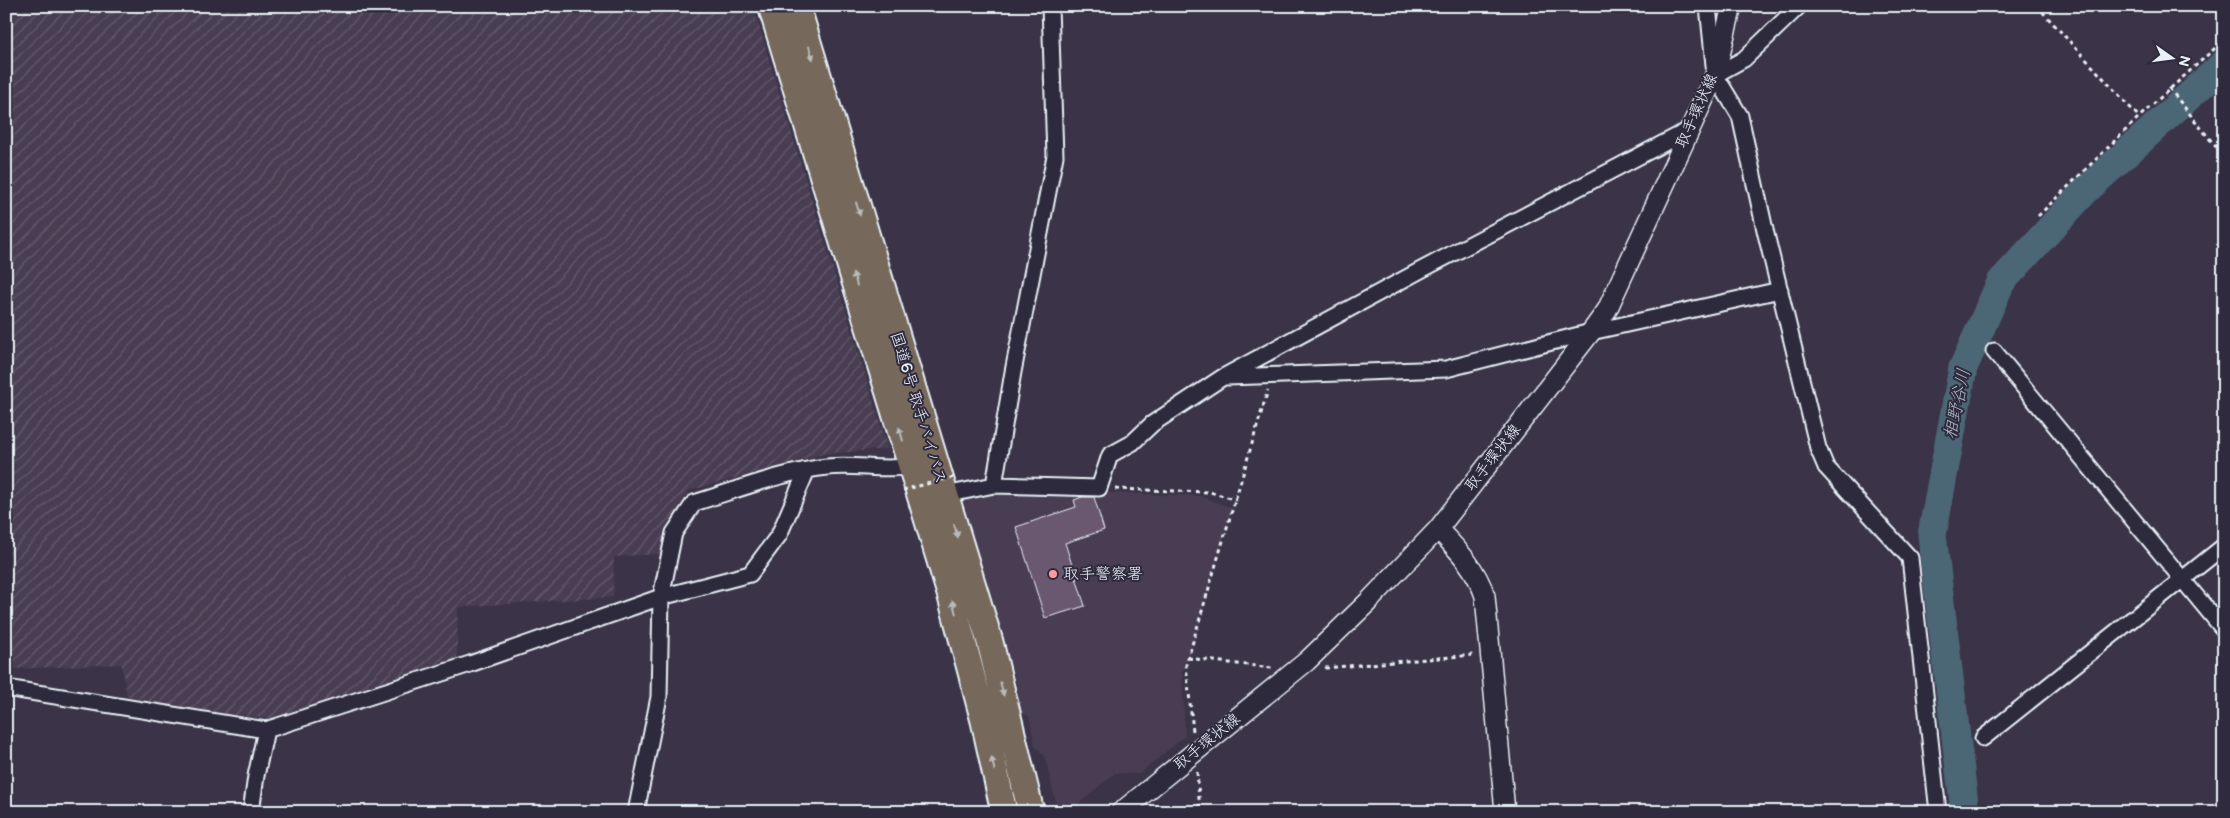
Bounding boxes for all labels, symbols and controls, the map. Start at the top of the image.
north arrow [2148,32,2198,82]
one-way arrow [807,46,815,61]
text: N [2175,54,2194,68]
street label: 取手環状線 [1672,71,1722,151]
one-way arrow [854,201,862,216]
one-way arrow [850,271,858,286]
street label: 国道6号 取手バイパス [886,330,950,486]
water label: 相野谷川 [1939,367,1975,441]
street label: 取手環状線 [1461,421,1525,495]
one-way arrow [897,427,905,442]
one-way arrow [953,524,960,539]
place label: 取手警察署 [1063,565,1143,584]
marker: 取手警察署 [1047,568,1059,580]
one-way arrow [949,599,957,614]
one-way arrow [998,682,1006,697]
street label: 取手環状線 [1170,709,1244,775]
one-way arrow [989,756,997,772]

